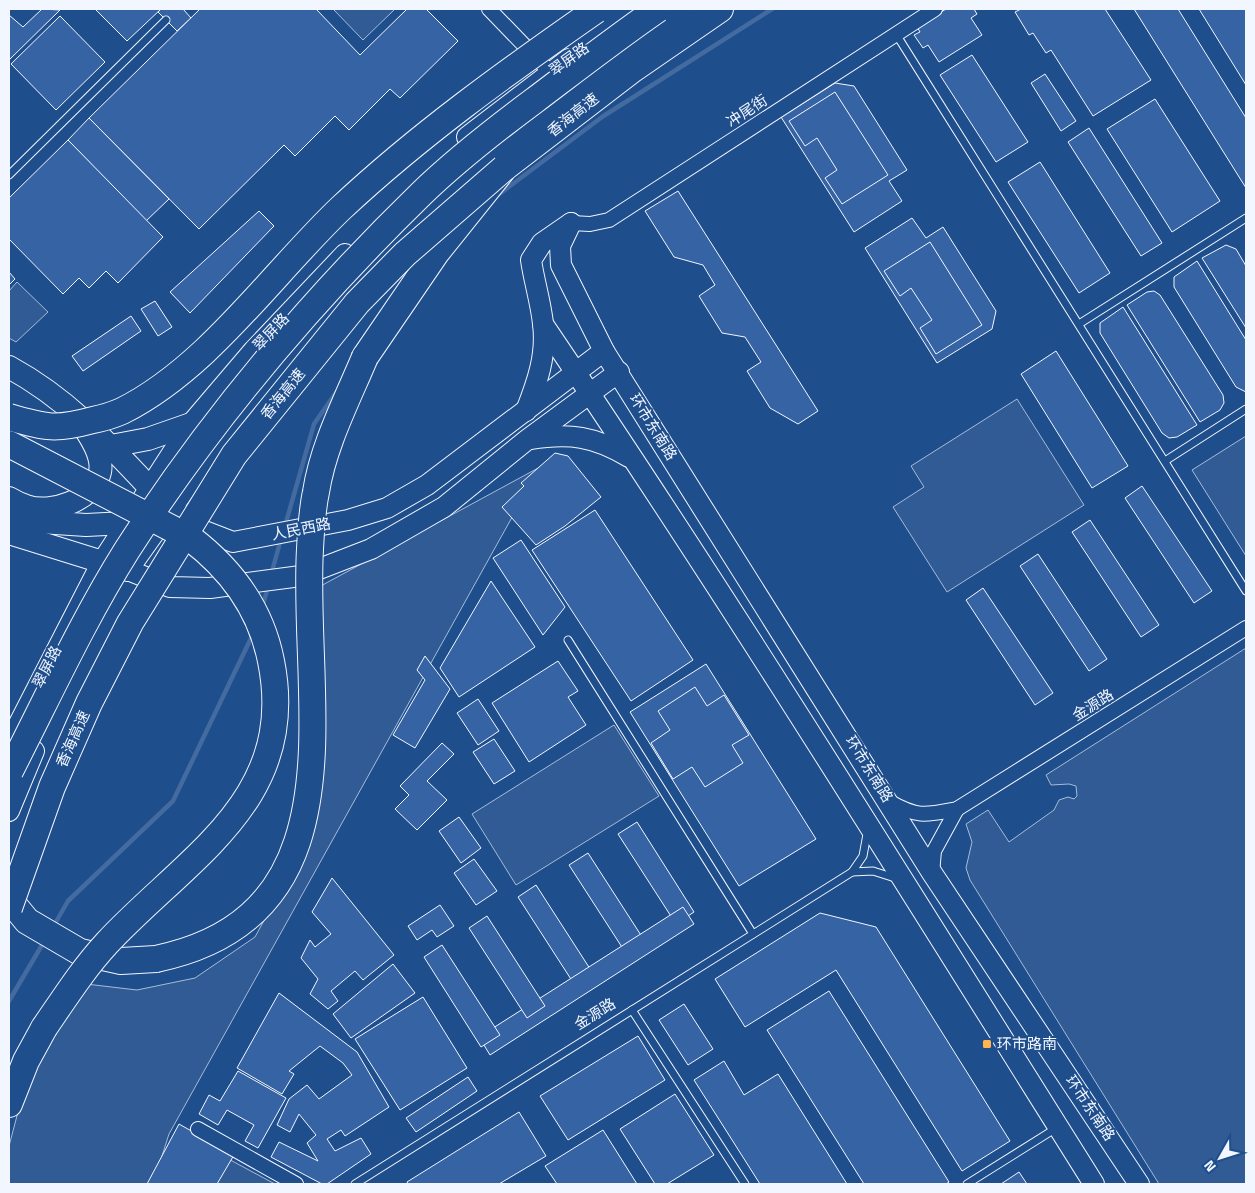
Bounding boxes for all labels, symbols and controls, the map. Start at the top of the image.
street label: 翠屏路 [544,36,594,81]
street label: 香海高速 [542,87,603,142]
street label: 冲尾街 [722,89,772,132]
street label: 翠屏路 [247,307,294,356]
street label: 香海高速 [255,363,310,424]
street label: 环市东南路 [624,389,683,465]
street label: 人民西路 [269,511,333,546]
street label: 翠屏路 [26,641,67,692]
street label: 金源路 [1068,683,1118,726]
street label: 香海高速 [50,707,95,771]
street label: 环市东南路 [840,731,899,807]
street label: 金源路 [570,992,620,1035]
place label: 环市路南 [997,1032,1057,1055]
marker: 环市路南 [981,1038,993,1050]
street label: 环市东南路 [1060,1070,1121,1145]
north arrow [1195,1133,1245,1183]
text: N [1198,1156,1221,1177]

